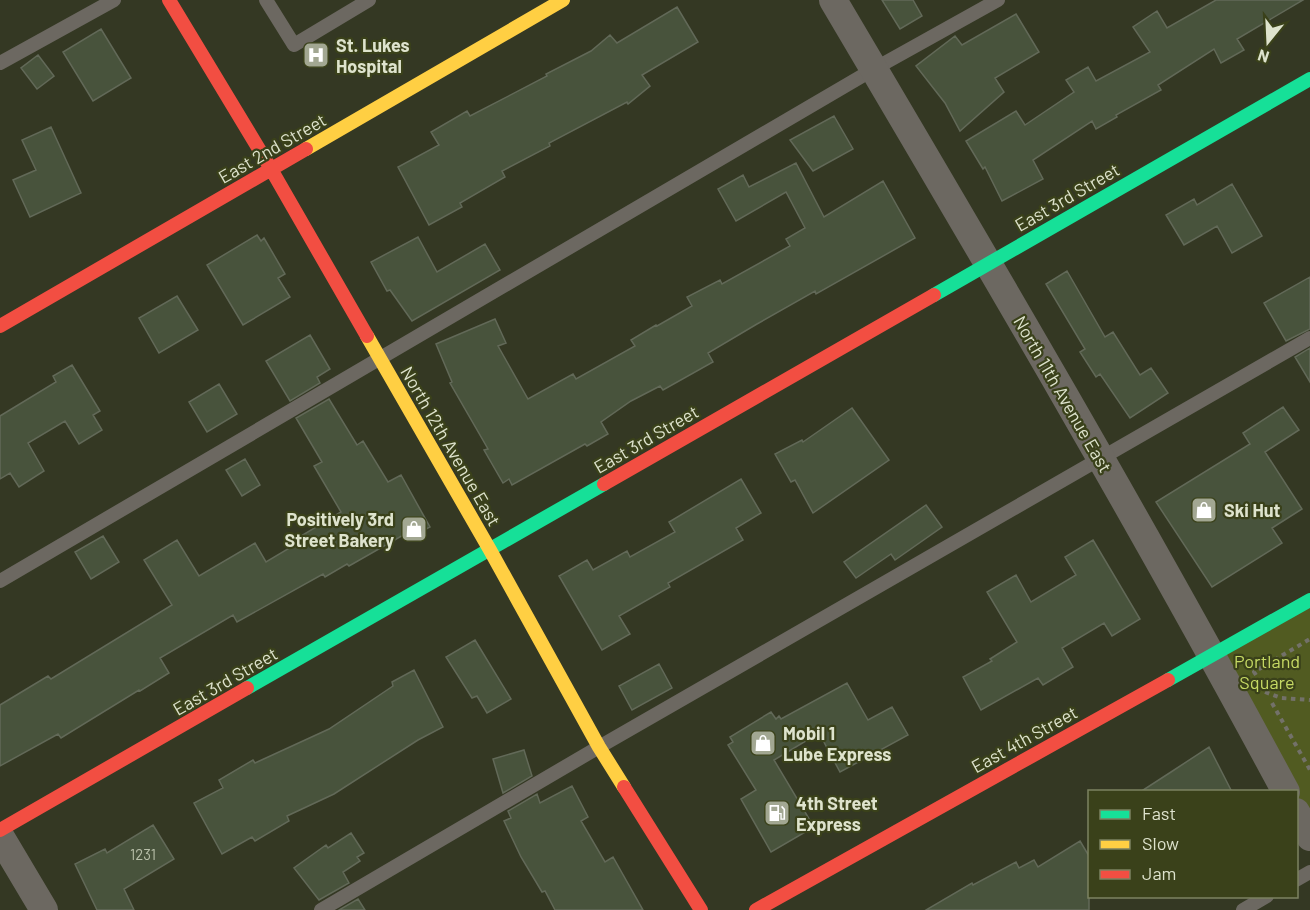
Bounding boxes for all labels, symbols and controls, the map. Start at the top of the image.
north arrow [1238,12,1298,72]
place label: St. Lukes Hospital [336,34,410,77]
hospital icon: St. Lukes Hospital [301,40,331,70]
text: N [1255,46,1271,67]
street label: East 2nd Street [214,108,330,188]
street label: East 3rd Street [1011,158,1123,236]
street label: North 11th Avenue East [1009,312,1117,476]
street label: North 12th Avenue East [396,362,506,530]
street label: East 3rd Street [590,400,702,478]
shop icon: Ski Hut [1189,495,1219,525]
place label: Ski Hut [1224,499,1281,521]
place label: Positively 3rd Street Bakery [285,508,394,551]
shop icon: Positively 3rd Street Bakery [399,514,429,544]
street label: East 3rd Street [169,642,281,720]
park label: Portland Square [1234,650,1300,693]
street label: East 4th Street [967,701,1081,777]
place label: Mobil 1 Lube Express [783,722,891,765]
shop icon: Mobil 1 Lube Express [748,728,778,758]
legend [1088,790,1298,898]
place label: 4th Street Express [796,792,878,835]
fuel station icon: 4th Street Express [762,798,792,828]
text: Fast [1142,802,1176,824]
text: Slow [1142,832,1179,854]
house number: 1231 [130,845,156,863]
text: Jam [1142,862,1176,884]

